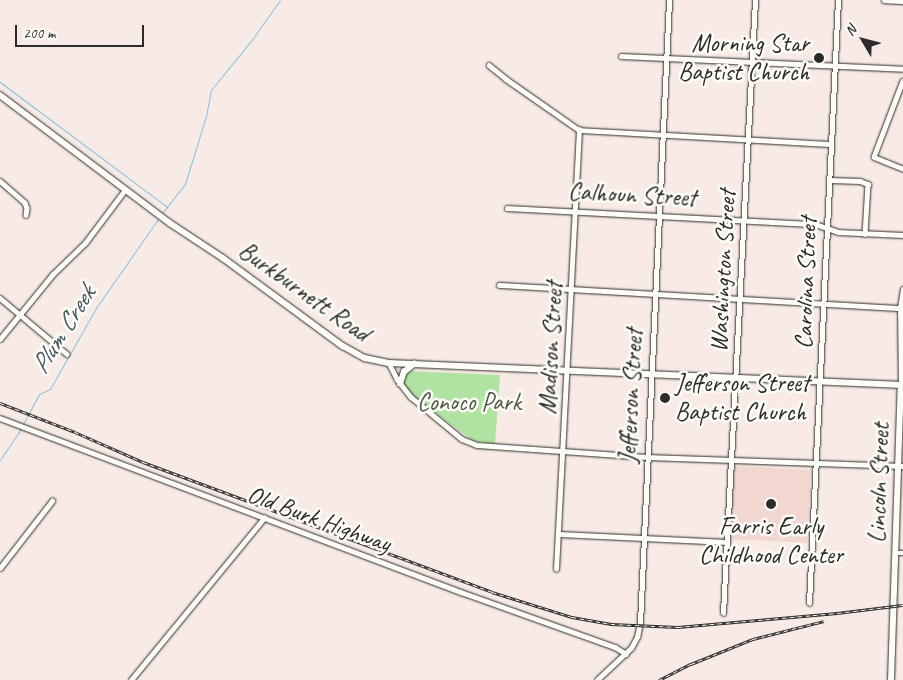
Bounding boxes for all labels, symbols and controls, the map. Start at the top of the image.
scale bar [18,15,146,47]
north arrow [838,15,888,65]
text: N [841,22,860,39]
text: 200 m [23,24,55,43]
place label: Morning Star Baptist Church [677,29,809,88]
marker: Morning Star Baptist Church [813,52,825,64]
street label: Calhoun Street [567,177,697,213]
street label: Washington Street [704,189,742,353]
street label: Carolina Street [789,216,823,350]
street label: Burkburnett Road [233,236,375,348]
water label: Plum Creek [24,281,102,379]
street label: Madison Street [533,281,569,415]
street label: Jefferson Street [613,328,649,464]
place label: Jefferson Street Baptist Church [675,369,809,428]
park label: Conoco Park [417,387,521,417]
marker: Jefferson Street Baptist Church [659,392,671,404]
street label: Lincoln Street [862,422,896,544]
street label: Old Burk Highway [243,479,395,559]
marker: Farris Early Childhood Center [765,498,777,510]
place label: Farris Early Childhood Center [699,512,843,571]

